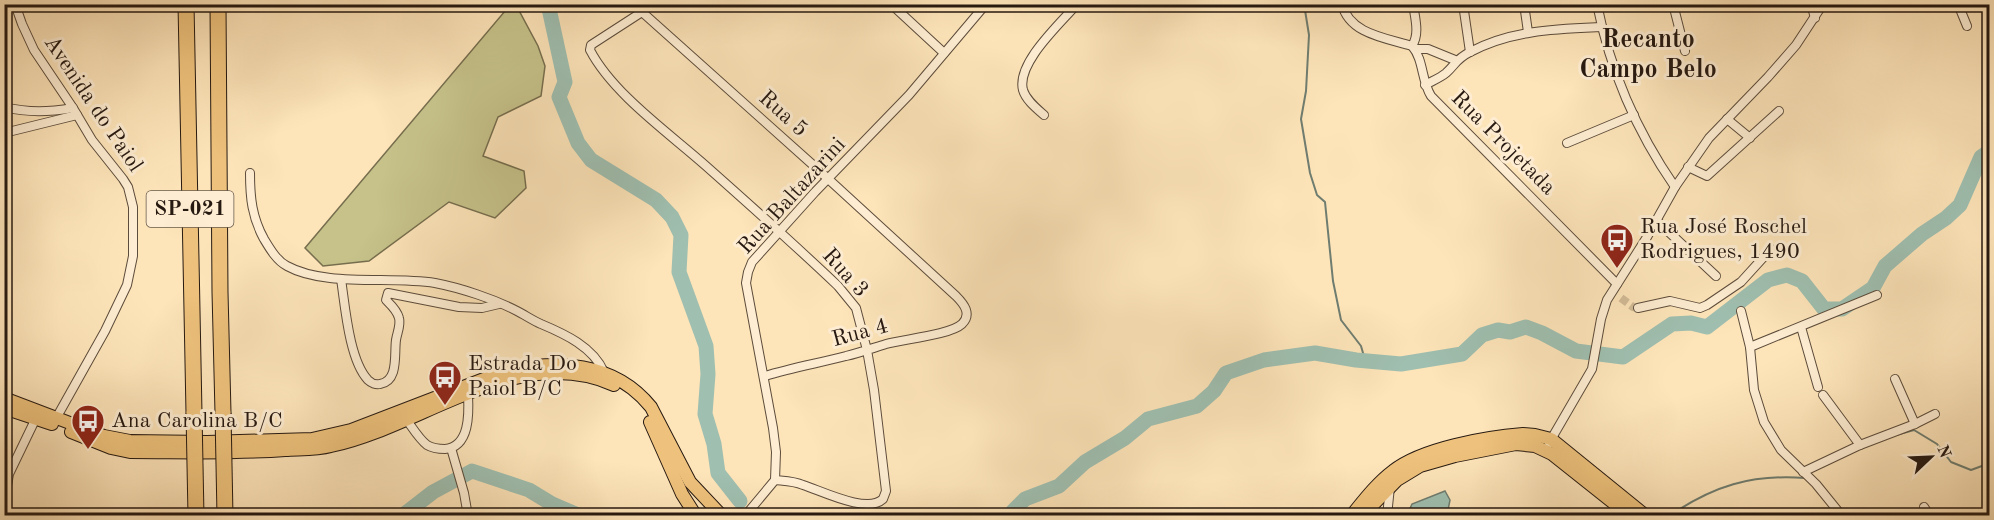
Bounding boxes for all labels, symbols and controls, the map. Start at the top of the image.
district label: Recanto Campo Belo [1579,27,1717,83]
street label: Avenida do Paiol [40,32,147,176]
street label: Rua 5 [754,87,812,141]
street label: Rua Projetada [1447,87,1559,199]
street label: Rua Baltazarini [734,133,850,259]
road number: SP-021 [146,191,234,227]
place label: Rua José Roschel Rodrigues, 1490 [1640,216,1807,263]
bus stop icon: Rua José Roschel Rodrigues, 1490 [1599,222,1635,269]
street label: Rua 3 [818,244,872,302]
street label: Rua 4 [829,315,891,351]
place label: Estrada Do Paiol B/C [468,353,577,400]
bus stop icon: Estrada Do Paiol B/C [427,359,463,406]
bus stop icon: Ana Carolina B/C [70,403,106,450]
place label: Ana Carolina B/C [111,410,283,432]
north arrow [1901,427,1961,487]
text: N [1933,443,1953,461]

